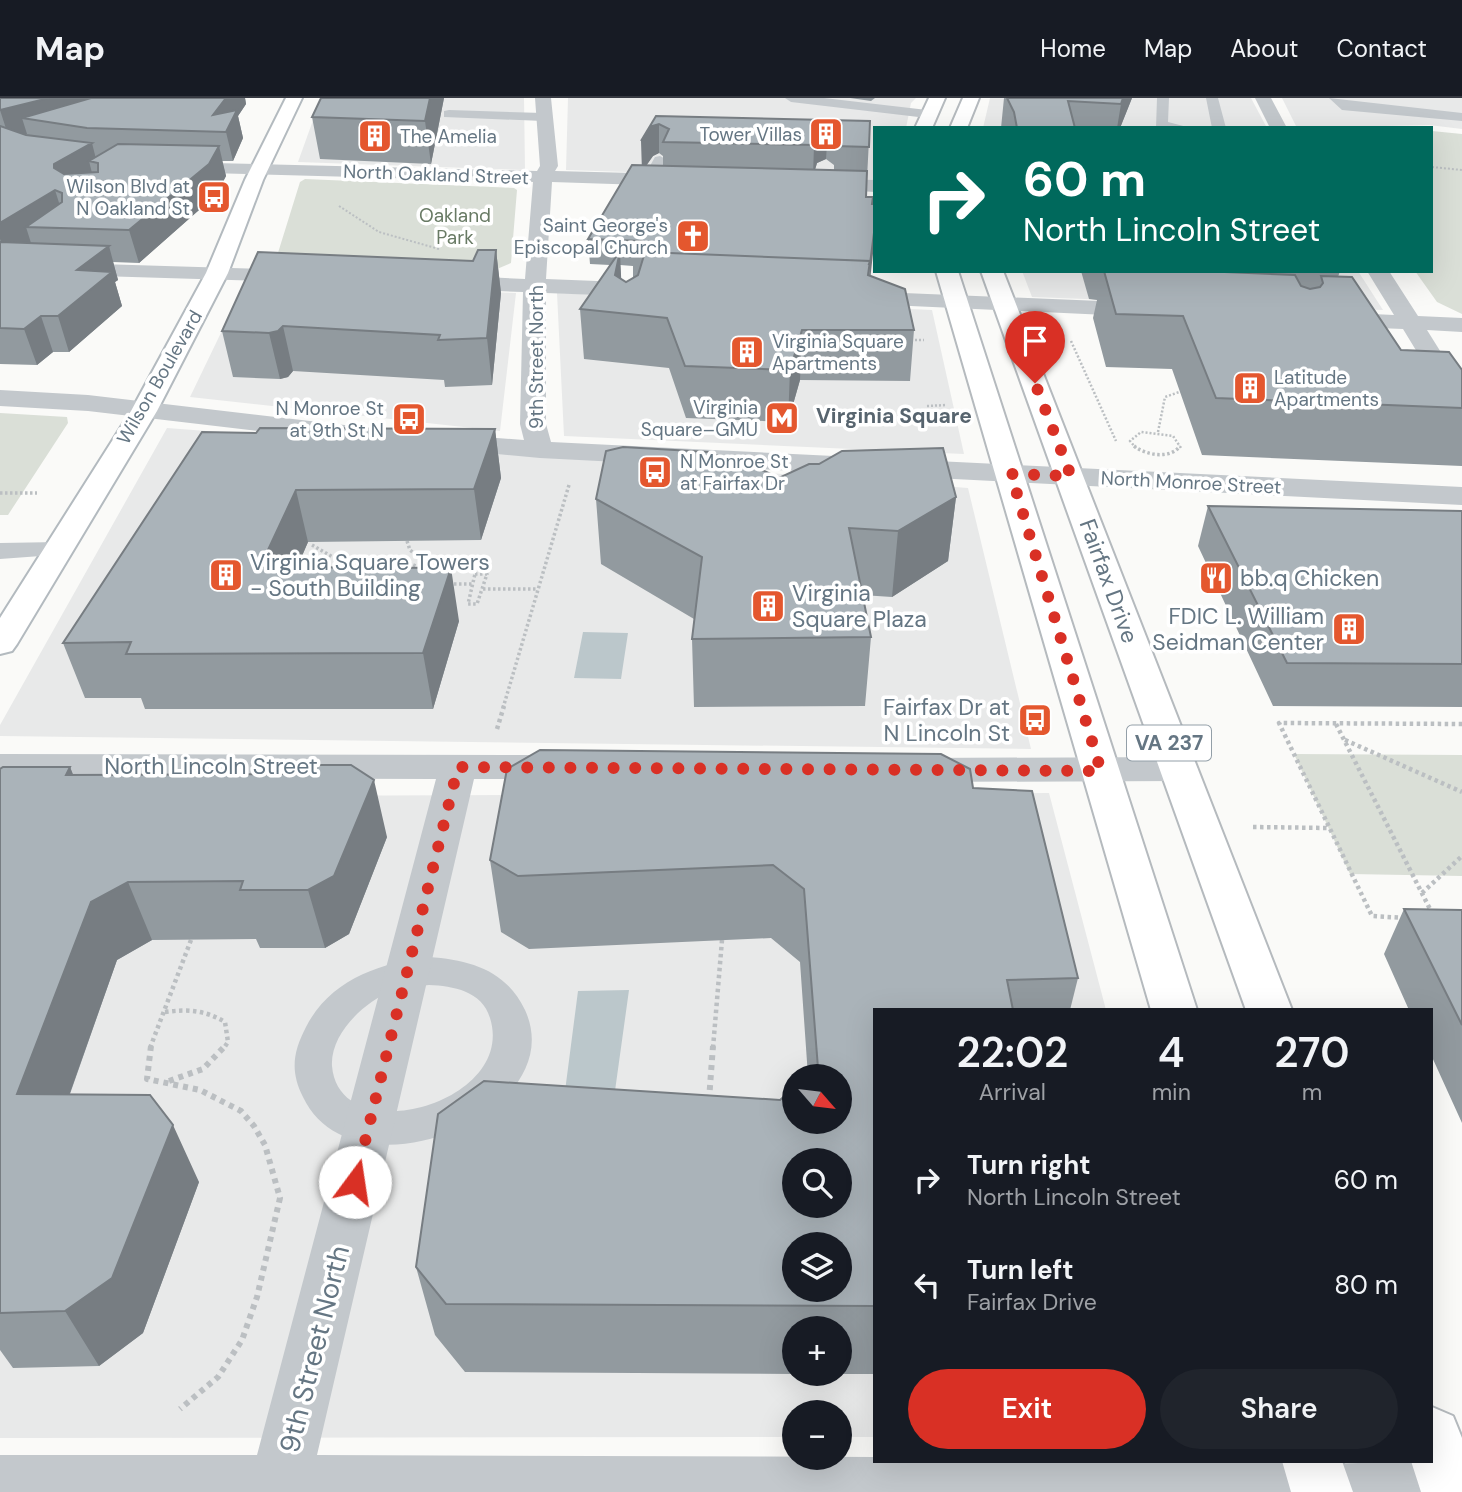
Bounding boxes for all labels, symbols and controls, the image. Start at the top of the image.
text: Map [35,27,105,70]
text: Home [1040,33,1106,64]
text: Map [1144,33,1192,64]
text: About [1230,33,1299,64]
text: Contact [1337,33,1427,64]
building icon: Tower Villas [807,115,845,153]
building icon: The Amelia [356,117,394,155]
place label: Tower Villas [700,122,802,147]
place label: The Amelia [400,124,497,149]
text: 60 m [1023,147,1146,211]
icon: right [908,154,999,245]
street label: North Oakland Street [343,159,529,190]
place label: Wilson Blvd at N Oakland St [66,174,190,221]
bus stop icon: Wilson Blvd at N Oakland St [195,178,233,216]
park label: Oakland Park [419,203,491,250]
text: North Lincoln Street [1023,209,1320,251]
place label: Saint George's Episcopal Church [514,213,668,260]
church icon: Saint George's Episcopal Church [674,217,712,255]
street label: 9th Street North [524,285,549,429]
street label: Wilson Boulevard [111,306,208,449]
pin [1005,311,1065,383]
icon: arrive [1016,322,1054,360]
place label: Virginia Square Apartments [772,329,904,376]
building icon: Virginia Square Apartments [728,333,766,371]
place label: Latitude Apartments [1274,365,1379,412]
building icon: Latitude Apartments [1231,369,1269,407]
place label: Virginia Square–GMU [641,395,758,442]
place label: N Monroe St at 9th St N [275,396,384,443]
metro station icon: Virginia Square–GMU [763,399,801,437]
bus stop icon: N Monroe St at 9th St N [390,400,428,438]
district label: Virginia Square [816,402,972,430]
place label: N Monroe St at Fairfax Dr [680,449,789,496]
bus stop icon: N Monroe St at Fairfax Dr [636,453,674,491]
street label: North Monroe Street [1100,465,1282,500]
street label: Fairfax Drive [1073,515,1145,647]
place label: Virginia Square Towers - South Building [250,547,490,603]
building icon: Virginia Square Towers - South Building [207,556,245,594]
restaurant icon: bb.q Chicken [1197,559,1235,597]
place label: bb.q Chicken [1240,563,1379,593]
place label: Virginia Square Plaza [792,578,927,634]
building icon: Virginia Square Plaza [749,587,787,625]
place label: FDIC L. William Seidman Center [1152,601,1324,657]
building icon: FDIC L. William Seidman Center [1330,610,1368,648]
place label: Fairfax Dr at N Lincoln St [883,692,1010,748]
bus stop icon: Fairfax Dr at N Lincoln St [1016,701,1054,739]
road number: VA 237 [1127,726,1211,760]
street label: North Lincoln Street [104,751,318,781]
text: 22:02 [956,1025,1068,1080]
text: 4 [1158,1025,1185,1080]
text: 270 [1274,1025,1350,1080]
north arrow [782,1064,852,1134]
map controls [782,1064,852,1470]
text: Arrival [979,1077,1046,1107]
text: min [1152,1077,1191,1107]
text: m [1302,1077,1322,1107]
position arrow [318,1145,392,1219]
button: search [782,1148,852,1218]
text: Turn right [967,1148,1091,1182]
icon: right [908,1161,946,1199]
text: 60 m [1334,1163,1398,1197]
text: North Lincoln Street [967,1182,1181,1212]
button: layers [782,1232,852,1302]
street label: 9th Street North [271,1242,358,1457]
text: Turn left [967,1253,1074,1287]
icon: left [908,1266,946,1304]
text: 80 m [1334,1268,1398,1302]
text: Fairfax Drive [967,1287,1097,1317]
button: + [782,1316,852,1386]
button: Exit [908,1369,1146,1449]
button: Share [1160,1369,1398,1449]
button: − [782,1400,852,1470]

